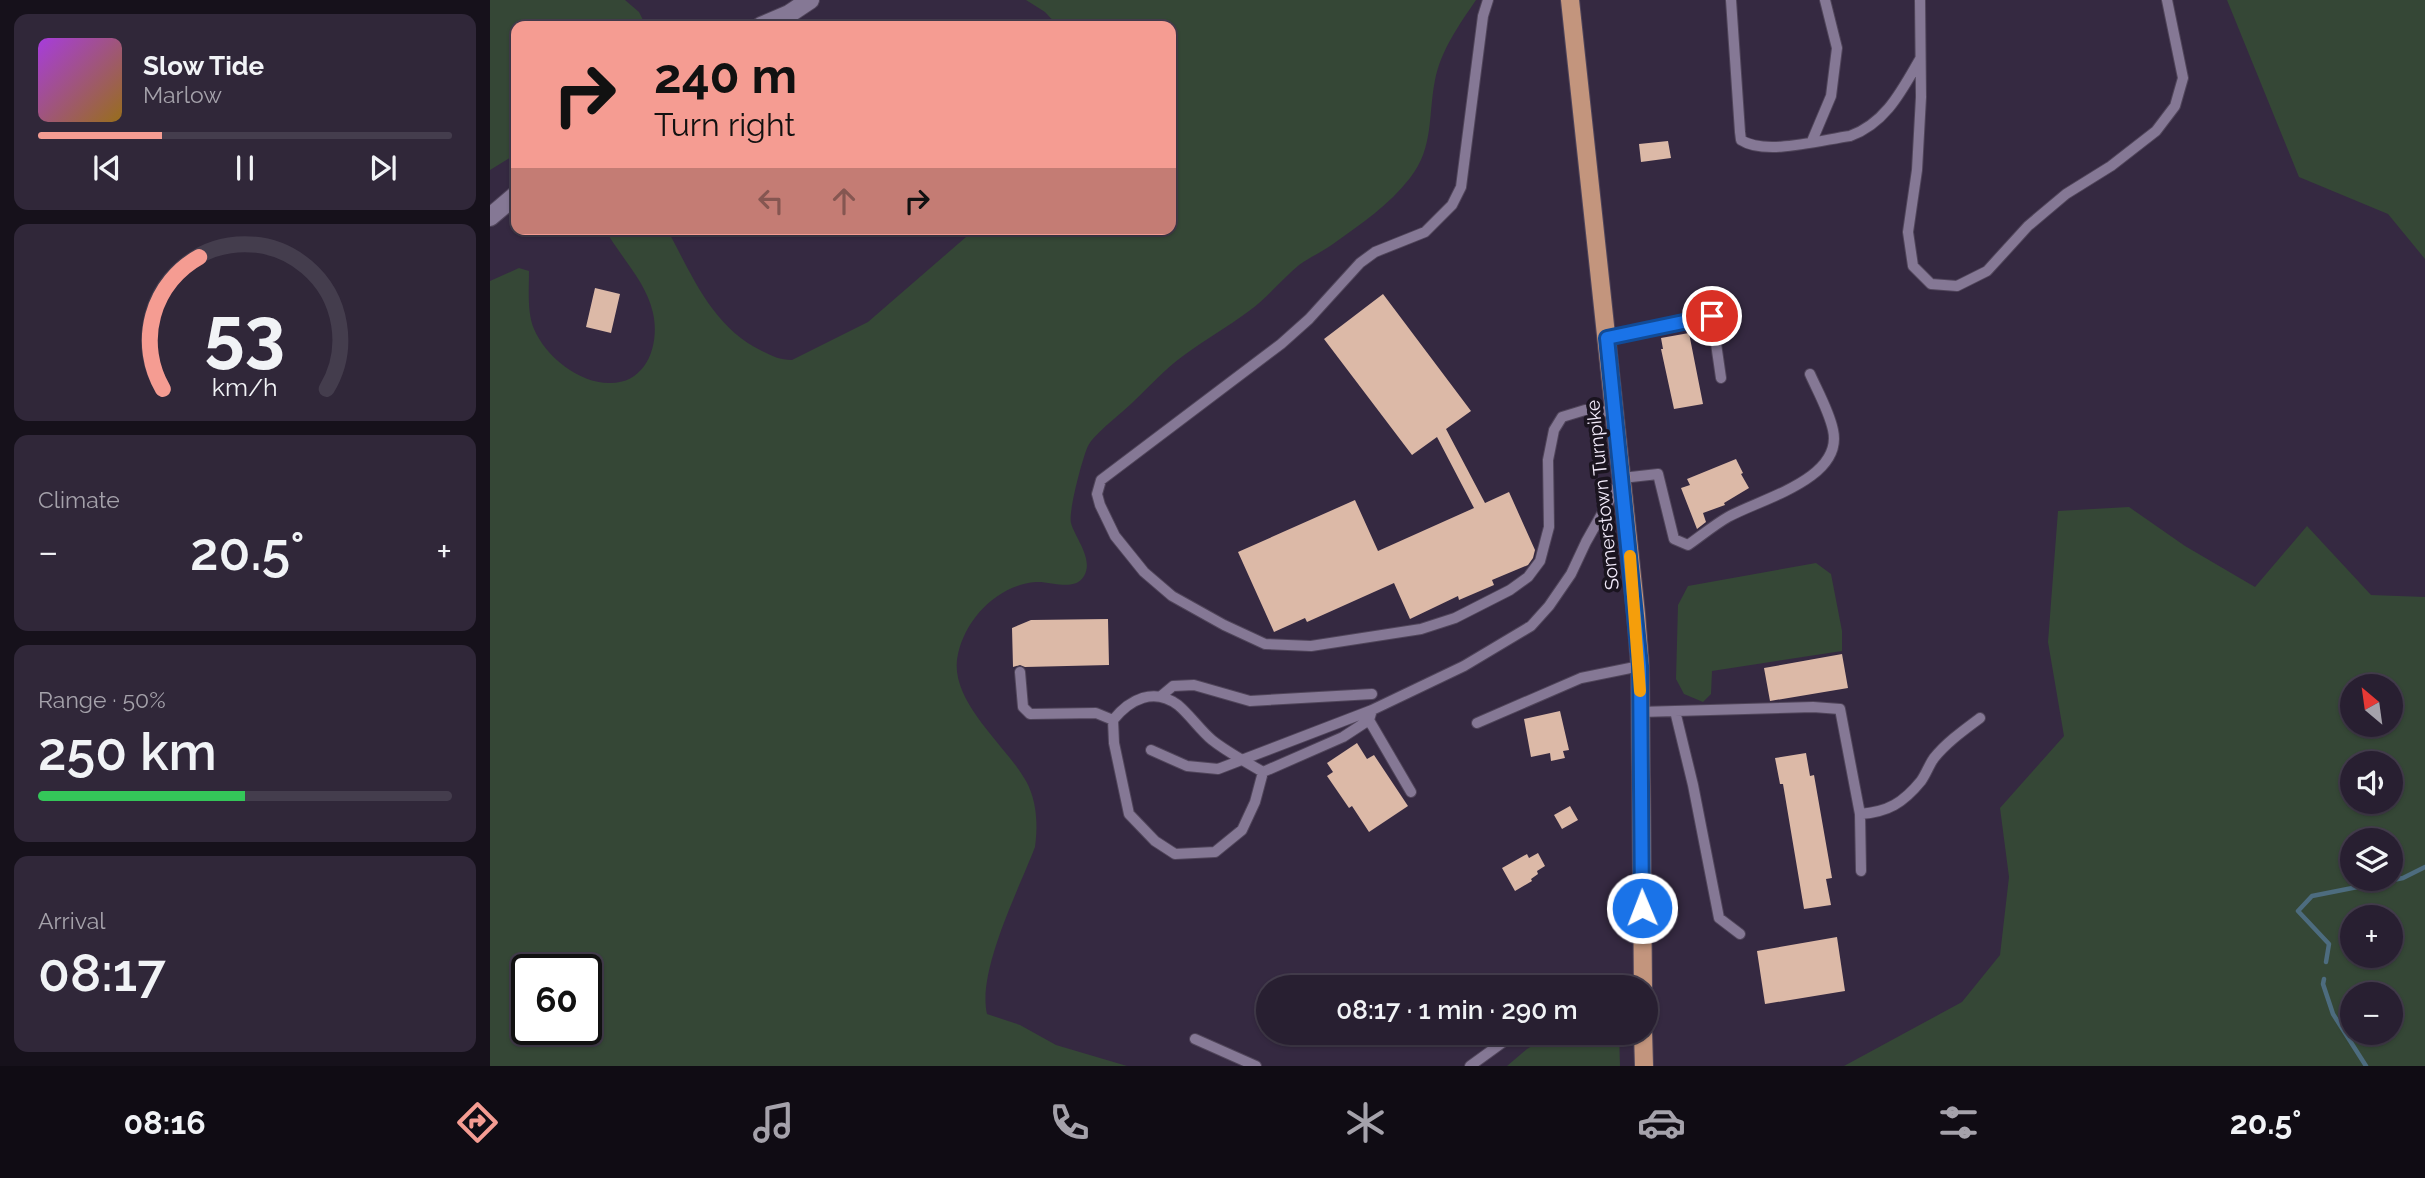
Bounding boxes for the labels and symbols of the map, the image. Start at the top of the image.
pin [1682,286,1742,346]
street label: Somerstown Turnpike [1581,399,1623,591]
north arrow [2340,674,2403,737]
position arrow [1605,871,1679,945]
speed limit sign: 60 [511,954,602,1045]

